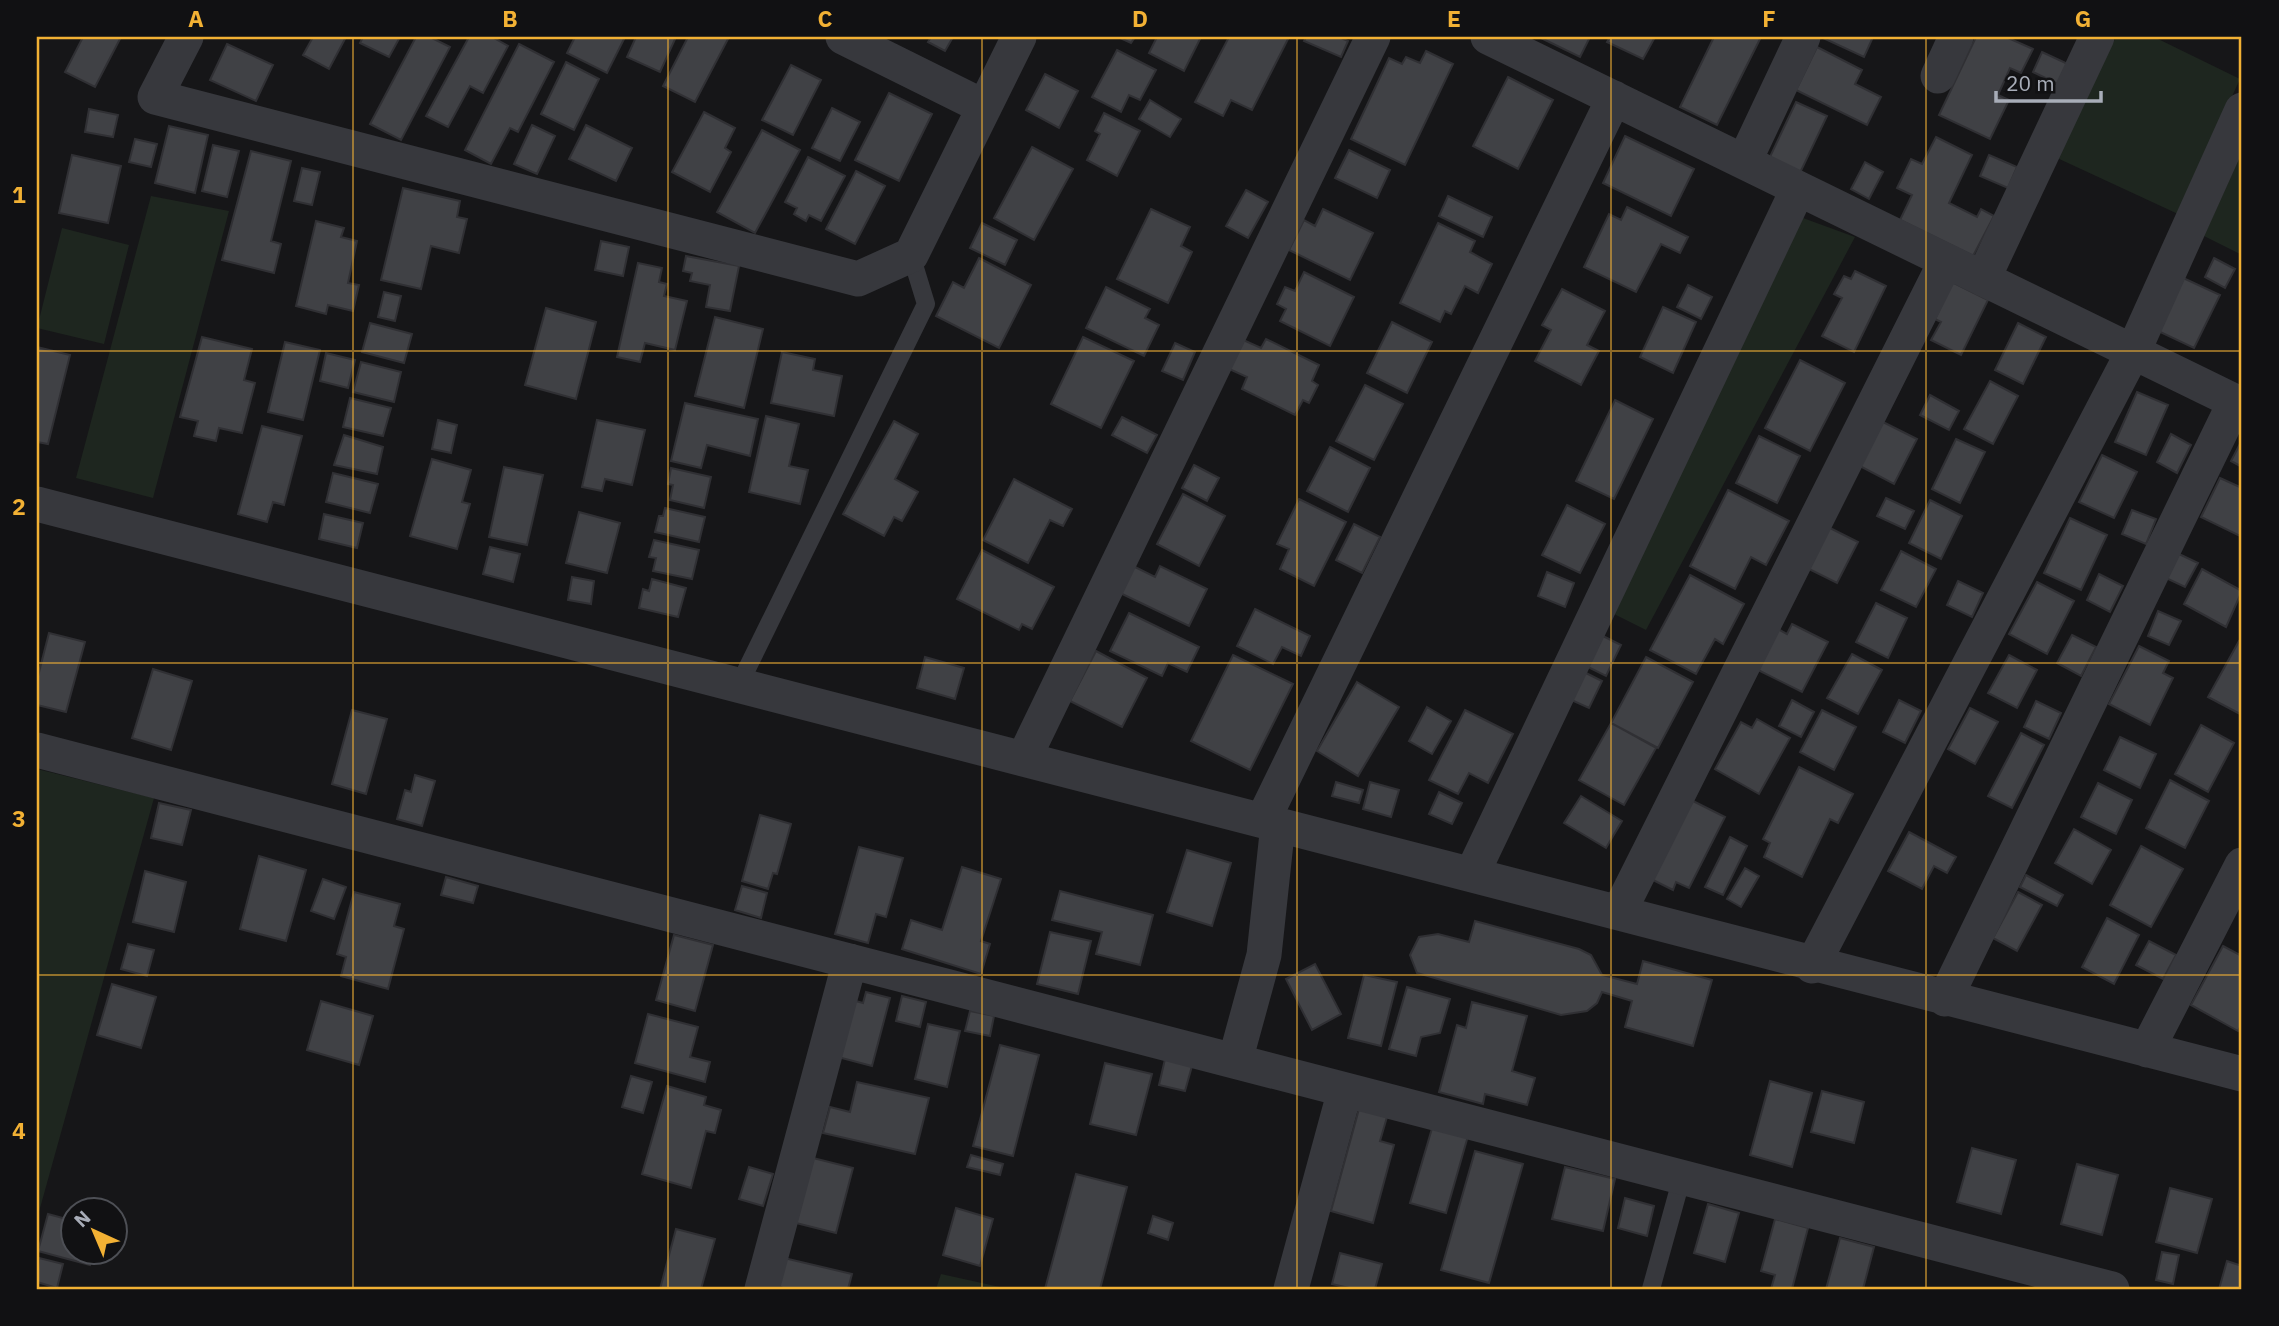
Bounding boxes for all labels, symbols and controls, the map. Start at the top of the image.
text: A [188,3,204,33]
text: B [502,3,518,33]
text: C [818,3,833,33]
text: D [1132,3,1148,33]
text: E [1447,3,1461,33]
text: F [1762,3,1776,33]
text: G [2075,3,2091,33]
scale bar [1996,60,2100,104]
text: 20 m [2006,69,2055,97]
text: 1 [12,179,26,209]
text: 2 [12,491,26,521]
text: 3 [12,803,26,833]
text: 4 [12,1115,26,1145]
north arrow [60,1196,130,1266]
text: N [69,1205,95,1232]

